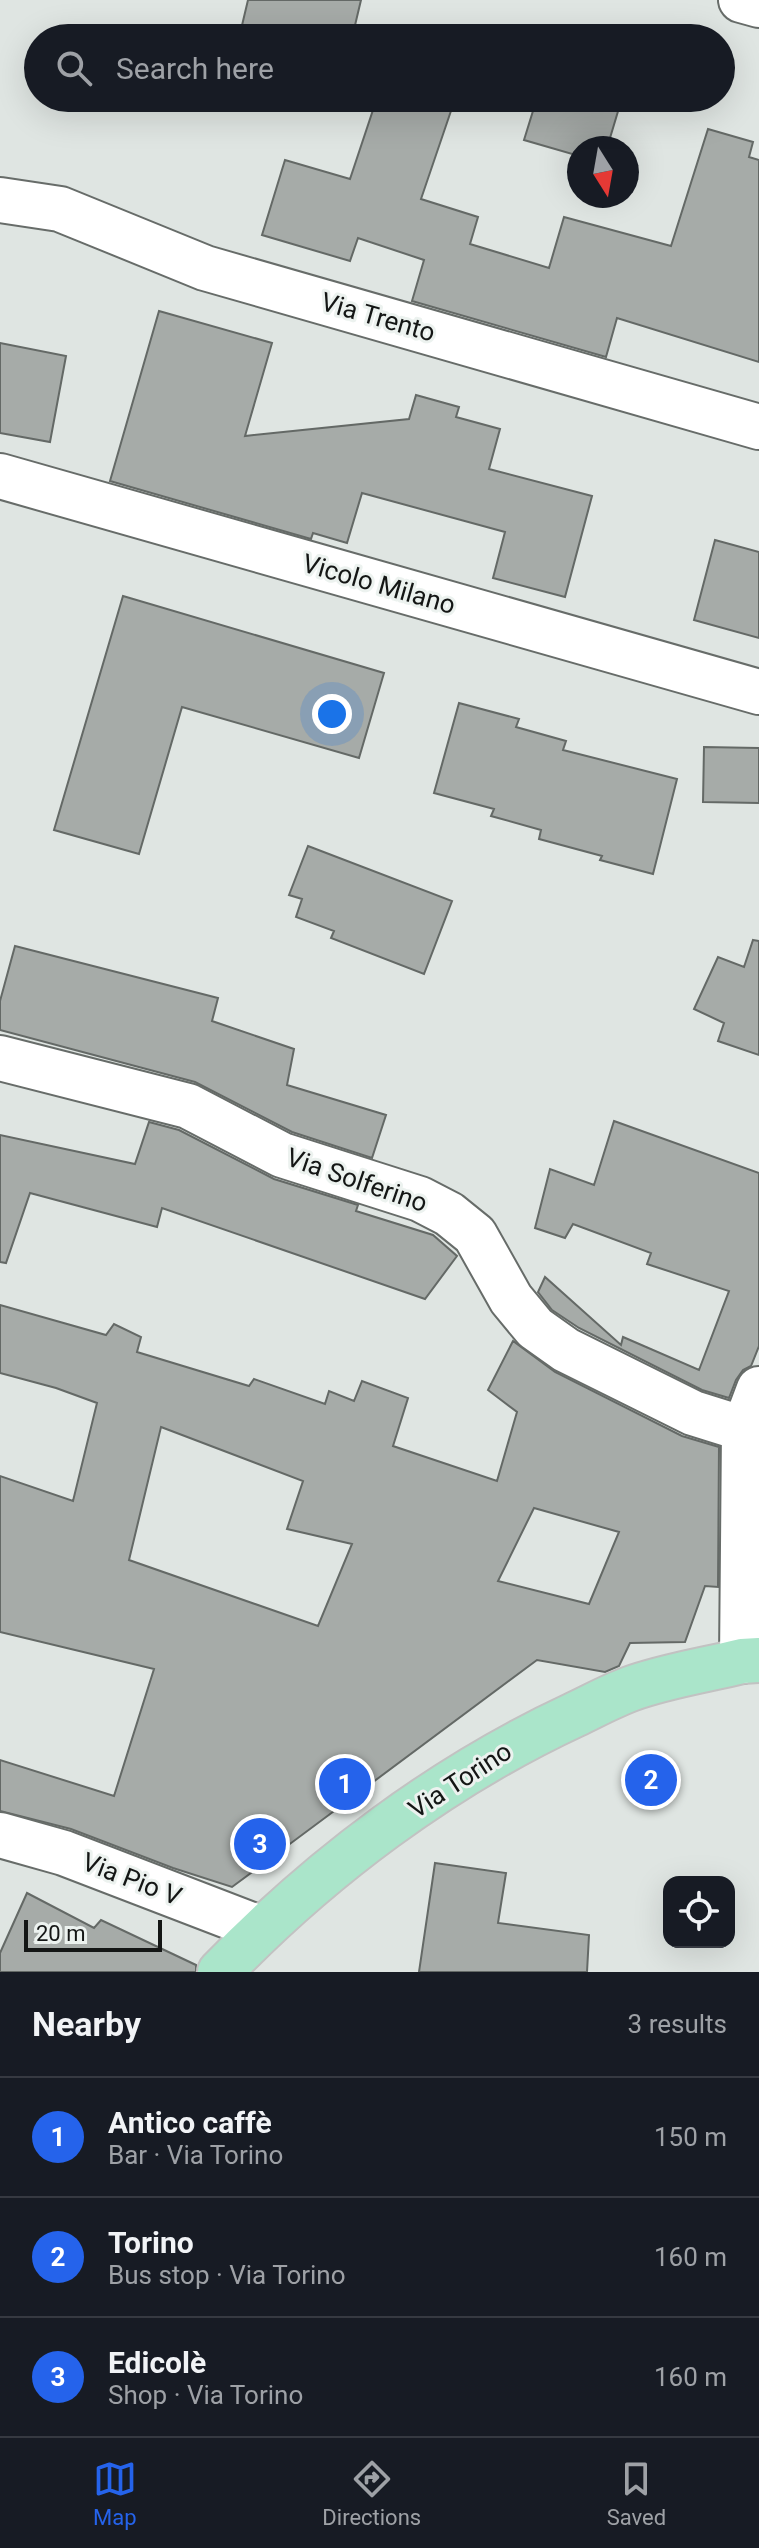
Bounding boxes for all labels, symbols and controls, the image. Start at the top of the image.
search box [24,24,735,112]
icon: search [52,46,96,90]
text: Search here [116,51,274,86]
north arrow [567,136,639,208]
street label: Via Trento [317,286,439,348]
street label: Vicolo Milano [299,548,459,620]
your location [312,694,352,734]
street label: Via Solferino [283,1142,431,1218]
street label: Via Torino [403,1736,517,1824]
pin: 2 [625,1750,677,1810]
pin: 1 [319,1754,371,1814]
pin: 3 [234,1814,286,1874]
street label: Via Pio V [78,1846,186,1912]
map controls [663,1876,735,1948]
button: locate [663,1876,735,1948]
scale bar [24,1916,162,1952]
text: 20 m [36,1921,85,1946]
text: Nearby [32,2004,141,2044]
text: 3 results [628,2009,727,2039]
text: Antico caffè [108,2105,272,2140]
text: 1 [51,2122,65,2152]
text: 150 m [654,2122,727,2152]
text: Bar · Via Torino [108,2140,283,2170]
text: Torino [108,2225,194,2260]
text: 2 [51,2242,65,2272]
text: 160 m [654,2242,727,2272]
text: Bus stop · Via Torino [108,2260,346,2290]
text: Edicolè [108,2345,206,2380]
text: 3 [51,2362,65,2392]
text: 160 m [654,2362,727,2392]
text: Shop · Via Torino [108,2380,303,2410]
tab: Map [93,2457,137,2530]
tab: Directions [322,2457,421,2530]
tab: Saved [607,2457,666,2530]

